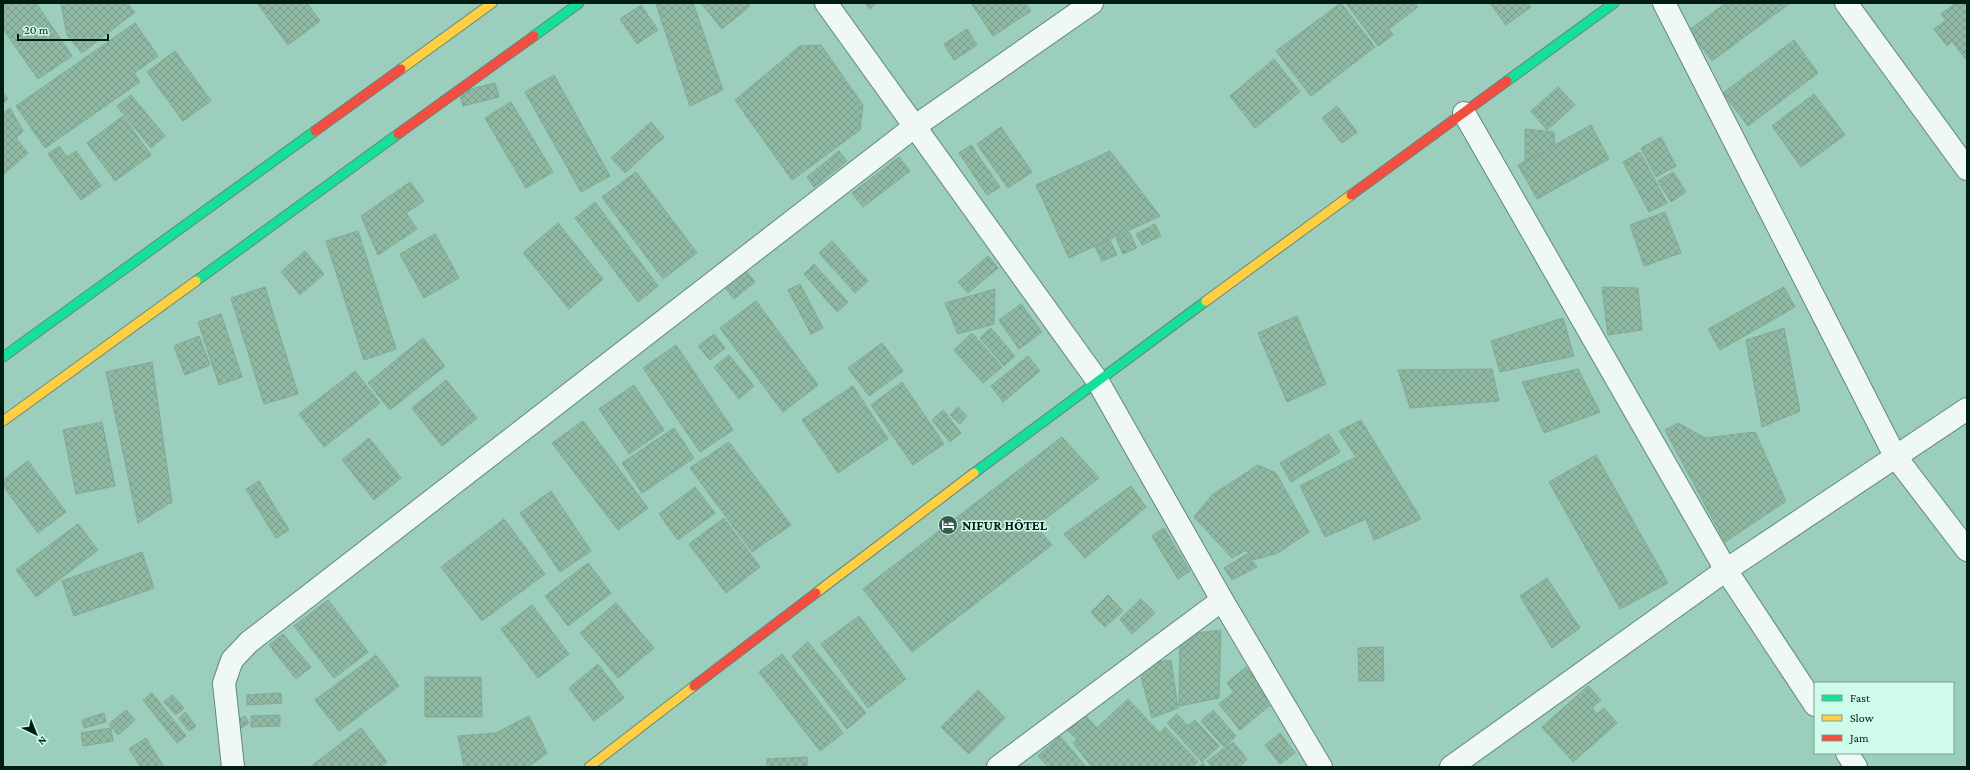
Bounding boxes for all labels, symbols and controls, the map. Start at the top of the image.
scale bar [18,16,108,42]
text: 20 m [24,23,49,37]
hotel icon: NIFUR HÔTEL [937,514,959,536]
place label: NIFUR HÔTEL [962,517,1048,533]
legend [1814,682,1954,754]
text: Fast [1850,691,1871,705]
text: Slow [1850,711,1874,725]
north arrow [16,714,56,754]
text: Jam [1849,731,1869,745]
text: N [36,734,50,749]

